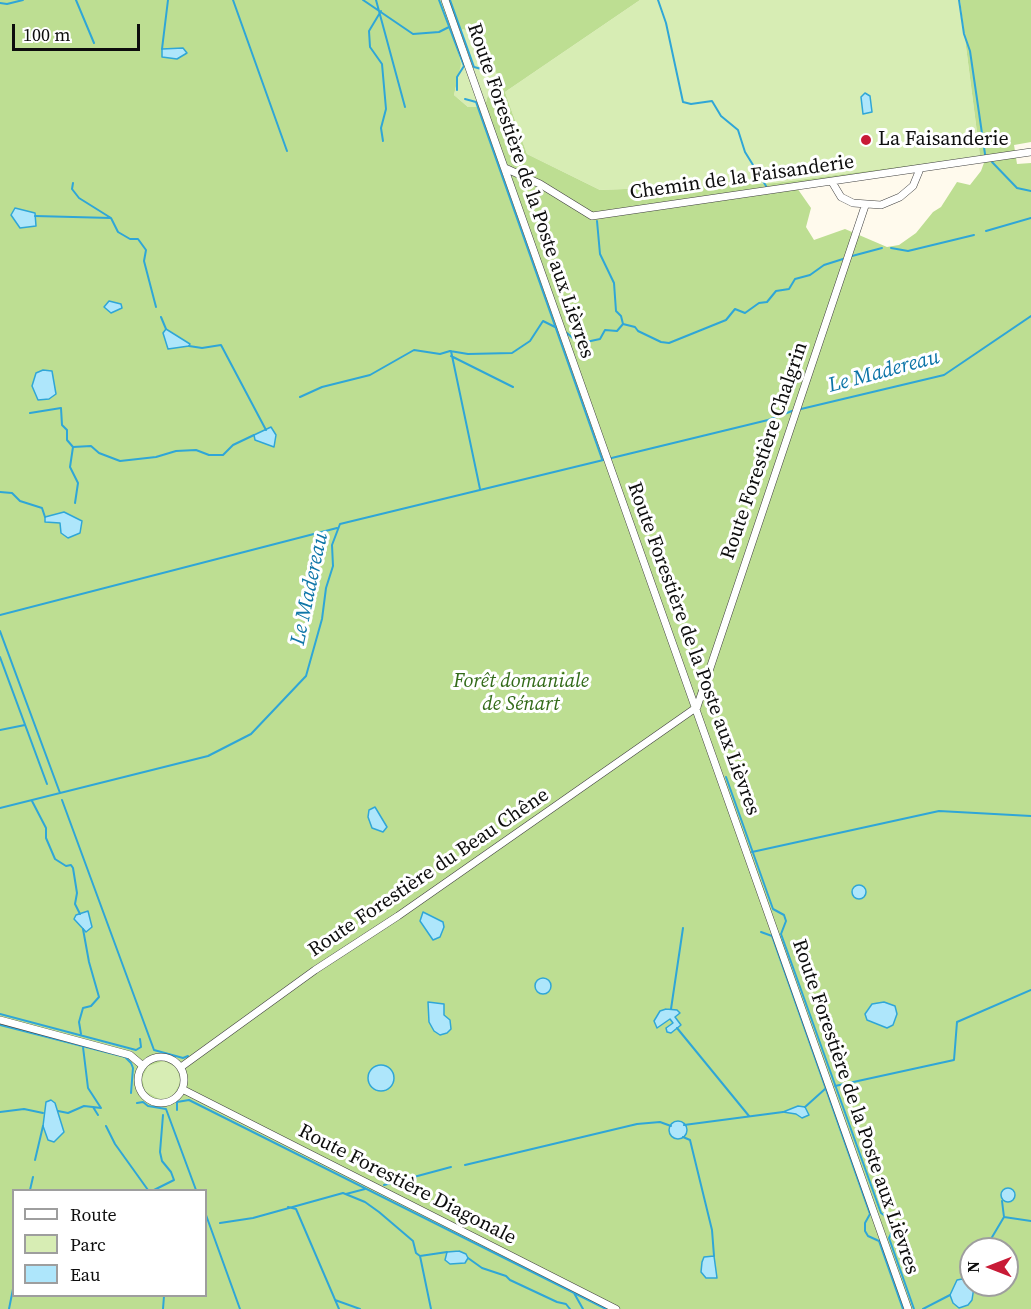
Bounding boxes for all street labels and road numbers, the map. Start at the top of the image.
street label: Route Forestière de la Poste aux Lièvres [461,20,599,362]
street label: Chemin de la Faisanderie [628,150,856,206]
street label: Route Forestière Chalgrin [716,339,814,563]
street label: Route Forestière de la Poste aux Lièvres [621,479,765,819]
street label: Route Forestière du Beau Chêne [304,783,554,963]
street label: Route Forestière de la Poste aux Lièvres [786,936,924,1278]
street label: Route Forestière Diagonale [294,1120,520,1250]

